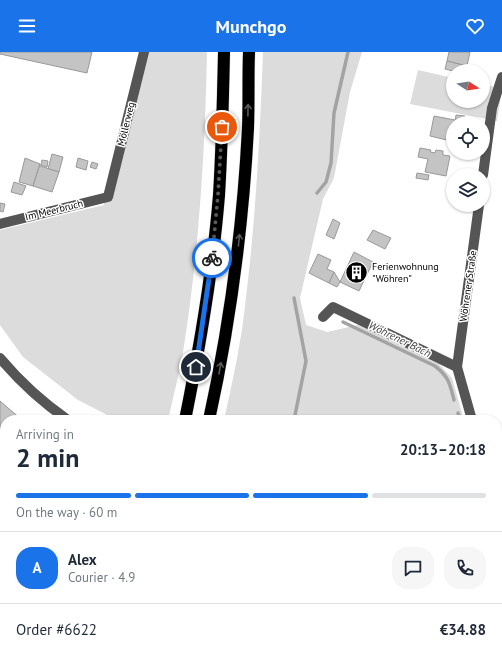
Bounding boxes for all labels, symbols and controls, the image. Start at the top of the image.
icon: menu [16,15,38,37]
text: Munchgo [216,15,286,38]
icon: heart [464,15,486,37]
north arrow [446,64,490,108]
map controls [446,64,490,212]
street label: Möllerweg [114,101,138,147]
one-way arrow [244,104,252,117]
pin [205,110,239,144]
icon: bag [211,116,233,138]
button: locate [446,116,490,160]
button: layers [446,168,490,212]
street label: Im Meerbruch [24,197,84,223]
one-way arrow [235,234,242,247]
courier [192,238,232,278]
icon: bike [201,247,223,269]
street label: Wöhrener Straße [457,250,479,322]
building icon: Ferienwohnung "Wöhren" [343,259,369,285]
place label: Ferienwohnung "Wöhren" [372,260,439,285]
water label: Wöhrener Bach [367,318,434,360]
pin [179,350,213,384]
icon: home [185,356,207,378]
one-way arrow [216,362,224,375]
text: Arriving in [16,426,74,443]
text: 20:13–20:18 [400,440,486,459]
text: 2 min [16,441,79,474]
text: On the way · 60 m [16,504,117,521]
button: chat [392,547,434,589]
button: phone [444,547,486,589]
text: Alex [68,550,97,569]
text: A [32,558,42,577]
text: Courier · 4.9 [68,569,135,586]
text: Order #6622 [16,620,97,639]
text: €34.88 [440,620,486,639]

